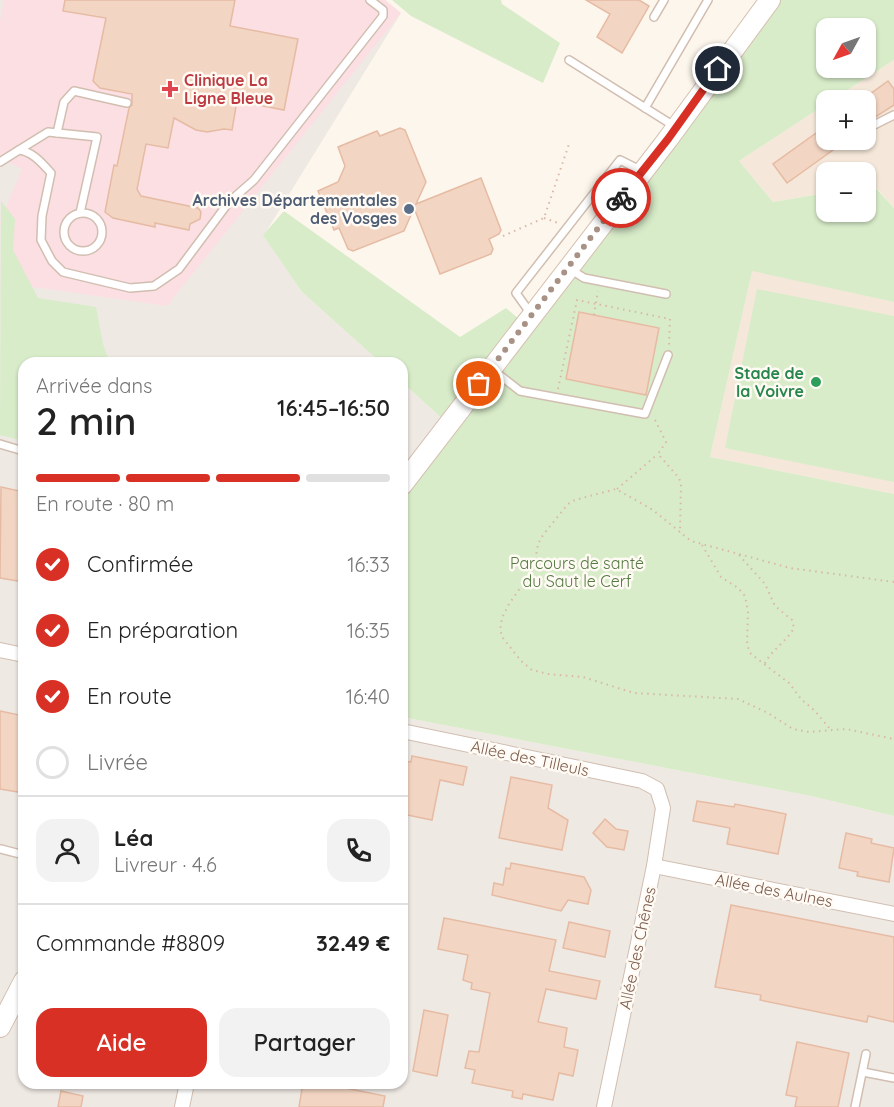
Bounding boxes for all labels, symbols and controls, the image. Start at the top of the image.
north arrow [816,18,876,78]
map controls [816,18,876,222]
pin [692,43,743,94]
icon: home [701,52,734,85]
place label: Clinique La Ligne Bleue [184,70,273,108]
marker: Clinique La Ligne Bleue [161,80,179,98]
button: + [816,90,876,150]
button: − [816,162,876,222]
courier [591,168,651,228]
icon: bike [605,182,638,215]
place label: Archives Départementales des Vosges [193,190,397,228]
marker: Archives Départementales des Vosges [402,202,416,216]
pin [453,358,504,409]
place label: Stade de la Voivre [734,363,804,401]
icon: bag [462,367,495,400]
text: Arrivée dans [36,373,152,398]
marker: Stade de la Voivre [809,375,823,389]
text: 16:45–16:50 [277,394,390,422]
text: 2 min [36,396,137,445]
text: En route · 80 m [36,491,174,516]
icon: check [36,548,69,581]
text: Confirmée [87,550,193,578]
text: 16:33 [347,552,390,577]
park label: Parcours de santé du Saut le Cerf [510,553,644,591]
icon: check [36,614,69,647]
text: En préparation [87,616,238,644]
text: 16:35 [347,618,390,643]
icon: check [36,680,69,713]
text: En route [87,682,172,710]
text: 16:40 [346,684,390,709]
street label: Allée des Tilleuls [469,736,591,780]
text: Livrée [87,748,148,776]
button: person [36,819,99,882]
button: phone [327,819,390,882]
text: Léa [114,824,153,852]
text: Livreur · 4.6 [114,852,217,877]
street label: Allée des Aulnes [713,869,835,911]
street label: Allée des Chênes [614,885,660,1011]
text: Commande #8809 [36,929,225,957]
text: 32.49 € [316,929,390,957]
button: Aide [36,1008,207,1077]
button: Partager [219,1008,390,1077]

